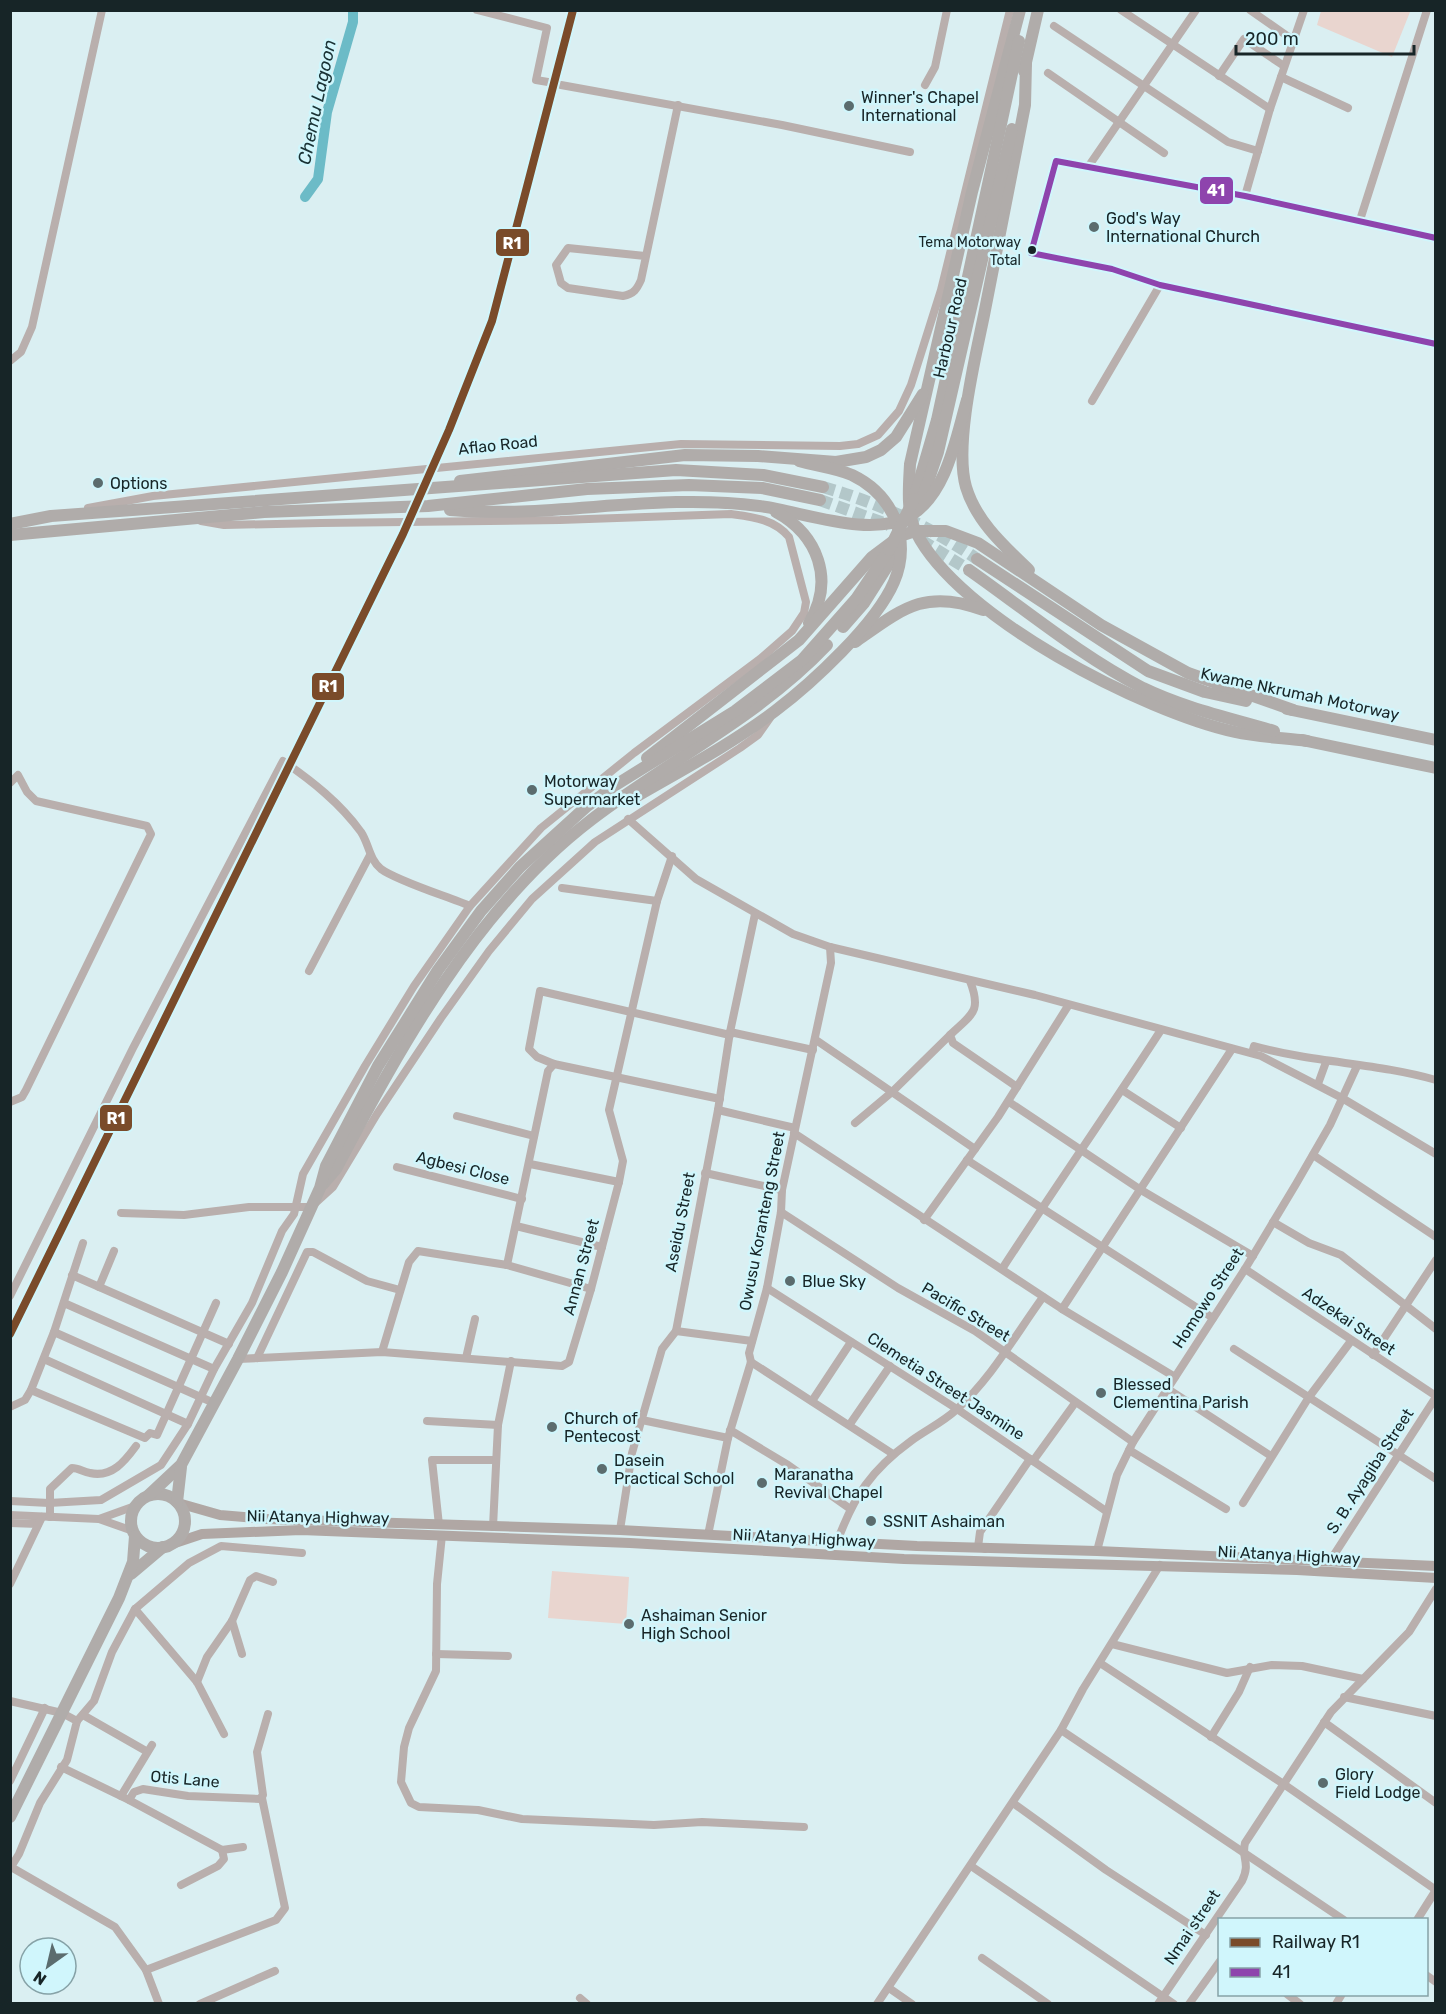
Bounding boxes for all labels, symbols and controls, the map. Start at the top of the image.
scale bar [1236,18,1414,56]
text: 200 m [1245,28,1299,50]
water label: Chemu Lagoon [293,38,341,166]
place label: Winner's Chapel International [861,88,979,125]
marker: Winner's Chapel International [842,99,856,113]
line badge: 41 [1199,176,1234,205]
text: 41 [1207,181,1225,200]
place label: God's Way International Church [1106,209,1260,246]
marker: God's Way International Church [1087,220,1101,234]
line badge: R1 [495,228,530,257]
text: R1 [502,234,522,253]
place label: Tema Motorway Total [919,234,1021,269]
marker: Tema Motorway Total [1026,244,1038,256]
street label: Harbour Road [929,276,971,380]
street label: Aflao Road [457,431,539,459]
place label: Options [110,474,167,493]
marker: Options [91,476,105,490]
street label: Kwame Nkrumah Motorway [1199,664,1401,724]
line badge: R1 [311,672,345,701]
text: R1 [318,677,338,696]
place label: Motorway Supermarket [544,772,640,809]
marker: Motorway Supermarket [525,783,539,797]
line badge: R1 [99,1104,133,1132]
text: R1 [106,1109,126,1128]
street label: Owusu Koranteng Street [735,1130,789,1312]
street label: Agbesi Close [414,1147,512,1189]
street label: Aseidu Street [661,1171,699,1273]
street label: Annan Street [559,1217,603,1317]
street label: Homowo Street [1169,1244,1247,1352]
place label: Blue Sky [802,1272,866,1291]
marker: Blue Sky [783,1274,797,1288]
street label: Pacific Street [918,1278,1014,1346]
street label: Adzekai Street [1299,1283,1399,1359]
street label: Clemetia Street Jasmine [864,1328,1028,1444]
place label: Blessed Clementina Parish [1113,1375,1249,1412]
marker: Blessed Clementina Parish [1094,1386,1108,1400]
street label: S. B. Ayagiba Street [1322,1405,1418,1537]
place label: Church of Pentecost [564,1409,640,1446]
marker: Church of Pentecost [545,1420,559,1434]
place label: Dasein Practical School [614,1451,734,1488]
marker: Dasein Practical School [595,1462,609,1476]
place label: Maranatha Revival Chapel [774,1465,883,1502]
marker: Maranatha Revival Chapel [755,1476,769,1490]
street label: Nii Atanya Highway [246,1506,390,1528]
place label: SSNIT Ashaiman [883,1512,1005,1531]
marker: SSNIT Ashaiman [864,1514,878,1528]
street label: Nii Atanya Highway [732,1525,876,1551]
street label: Nii Atanya Highway [1217,1542,1361,1568]
place label: Ashaiman Senior High School [641,1606,767,1643]
marker: Ashaiman Senior High School [622,1617,636,1631]
place label: Glory Field Lodge [1335,1765,1421,1802]
street label: Otis Lane [150,1767,220,1791]
marker: Glory Field Lodge [1316,1776,1330,1790]
street label: Nmai street [1160,1886,1224,1968]
legend [1218,1918,1428,1996]
text: Railway R1 [1272,1931,1360,1953]
north arrow [18,1936,78,1996]
text: 41 [1272,1961,1291,1983]
text: N [30,1967,50,1989]

